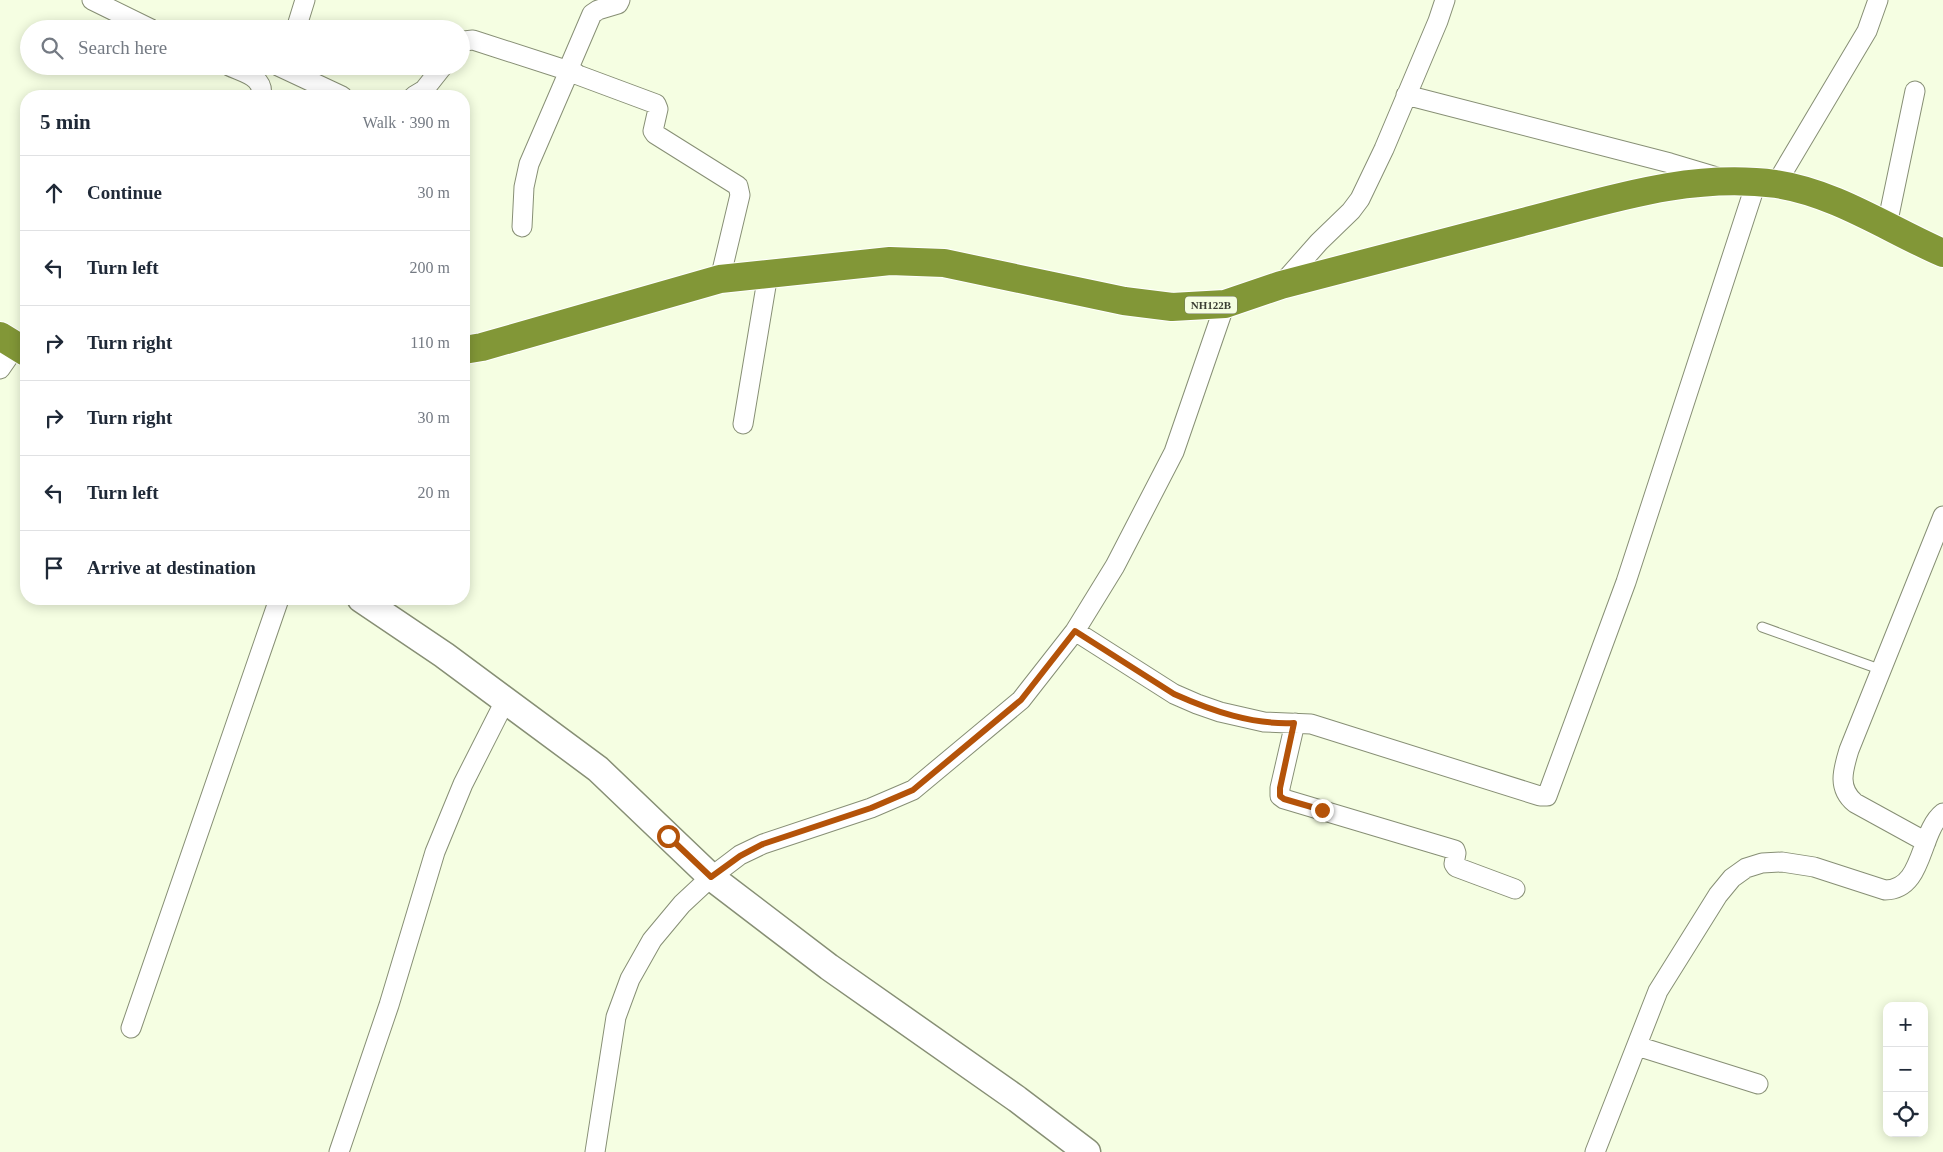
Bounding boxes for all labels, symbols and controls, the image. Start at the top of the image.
search box [20,20,470,75]
icon: search [38,34,66,62]
text: Search here [78,37,167,58]
text: 5 min [40,110,91,134]
text: Walk · 390 m [363,114,450,131]
icon: ahead [40,179,68,207]
text: Continue [87,182,162,203]
text: 30 m [418,184,450,201]
icon: left [40,254,68,282]
text: Turn left [87,257,159,278]
text: 200 m [410,259,450,276]
road number: NH122B [1185,296,1237,314]
icon: right [40,329,68,357]
text: Turn right [87,332,172,353]
text: 110 m [410,334,450,351]
icon: right [40,404,68,432]
text: Turn right [87,407,172,428]
text: 30 m [418,409,450,426]
icon: left [40,479,68,507]
text: Turn left [87,482,159,503]
text: 20 m [418,484,450,501]
icon: arrive [40,554,68,582]
text: Arrive at destination [87,557,256,578]
route end [1311,799,1334,822]
route start [657,825,680,848]
map controls [1883,1002,1928,1137]
button: + [1883,1002,1928,1047]
button: − [1883,1047,1928,1092]
button: locate [1883,1092,1928,1137]

